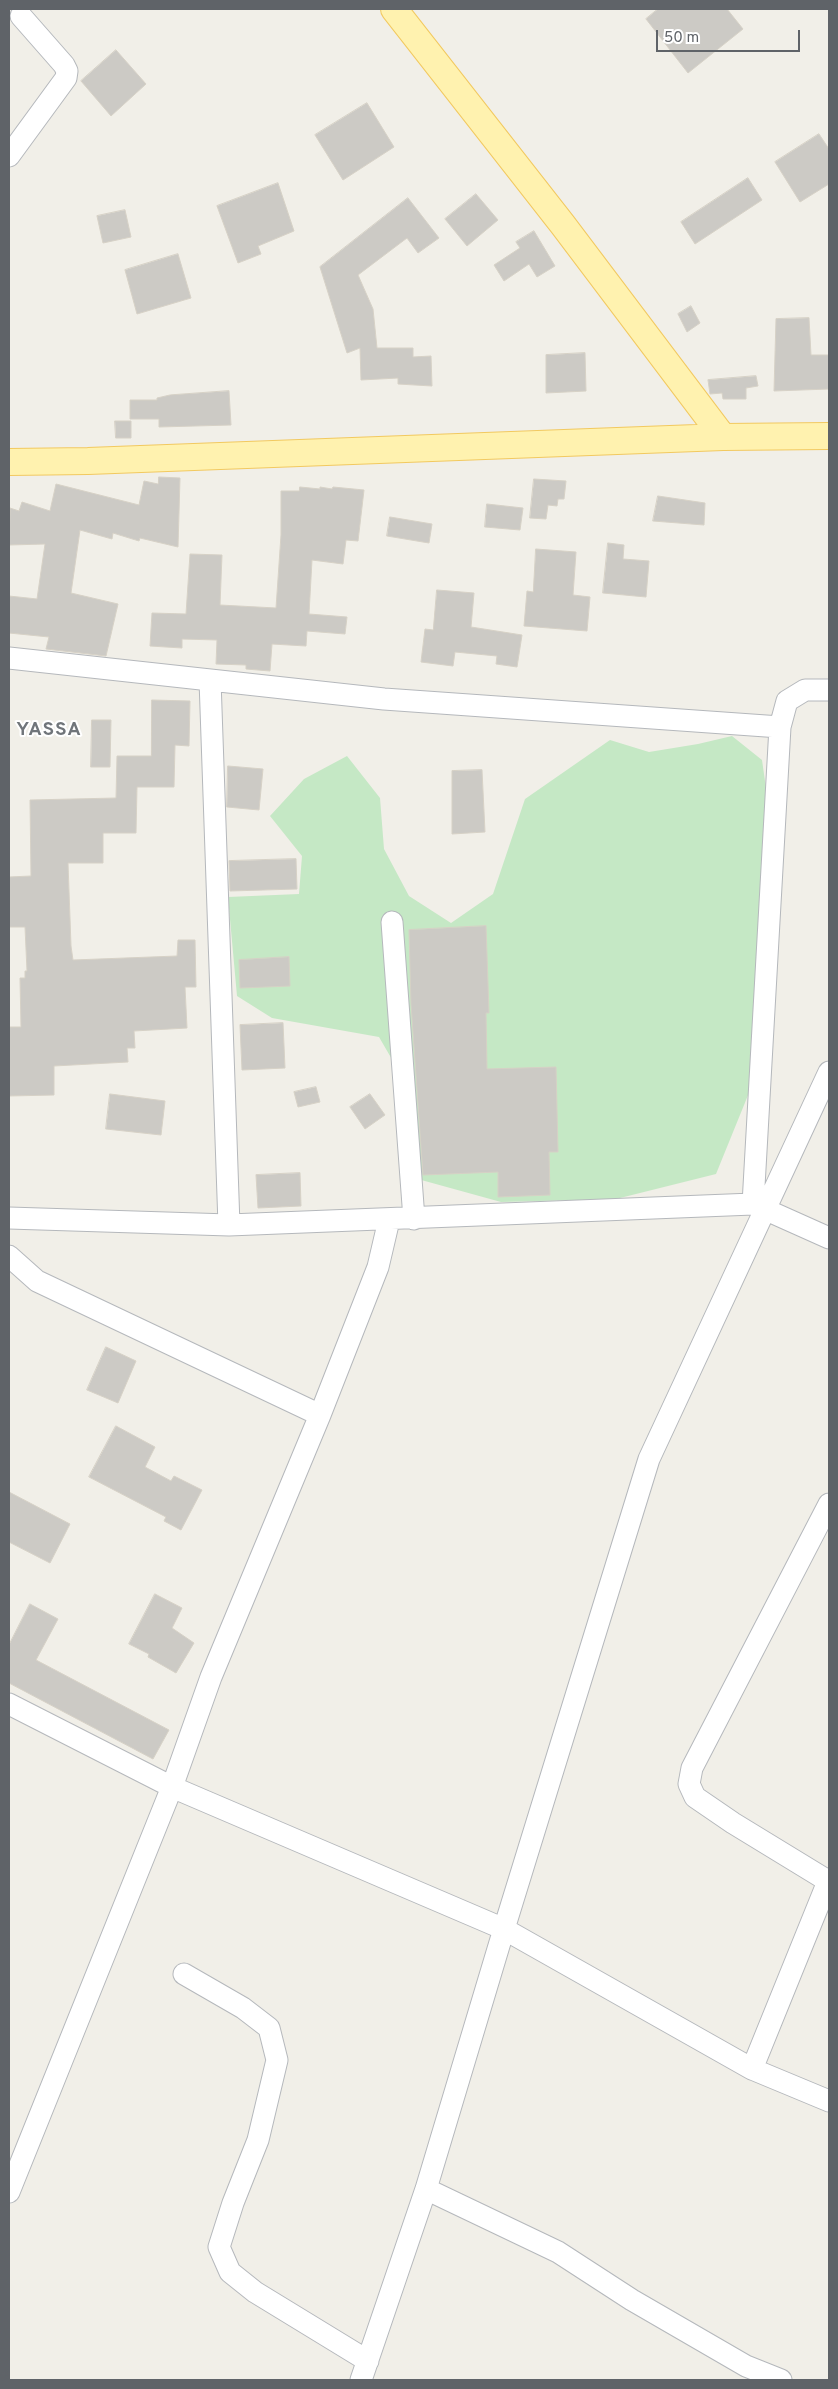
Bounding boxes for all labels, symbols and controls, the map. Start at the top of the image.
scale bar [658,20,802,52]
text: 50 m [664,29,699,48]
district label: YASSA [16,720,82,742]

